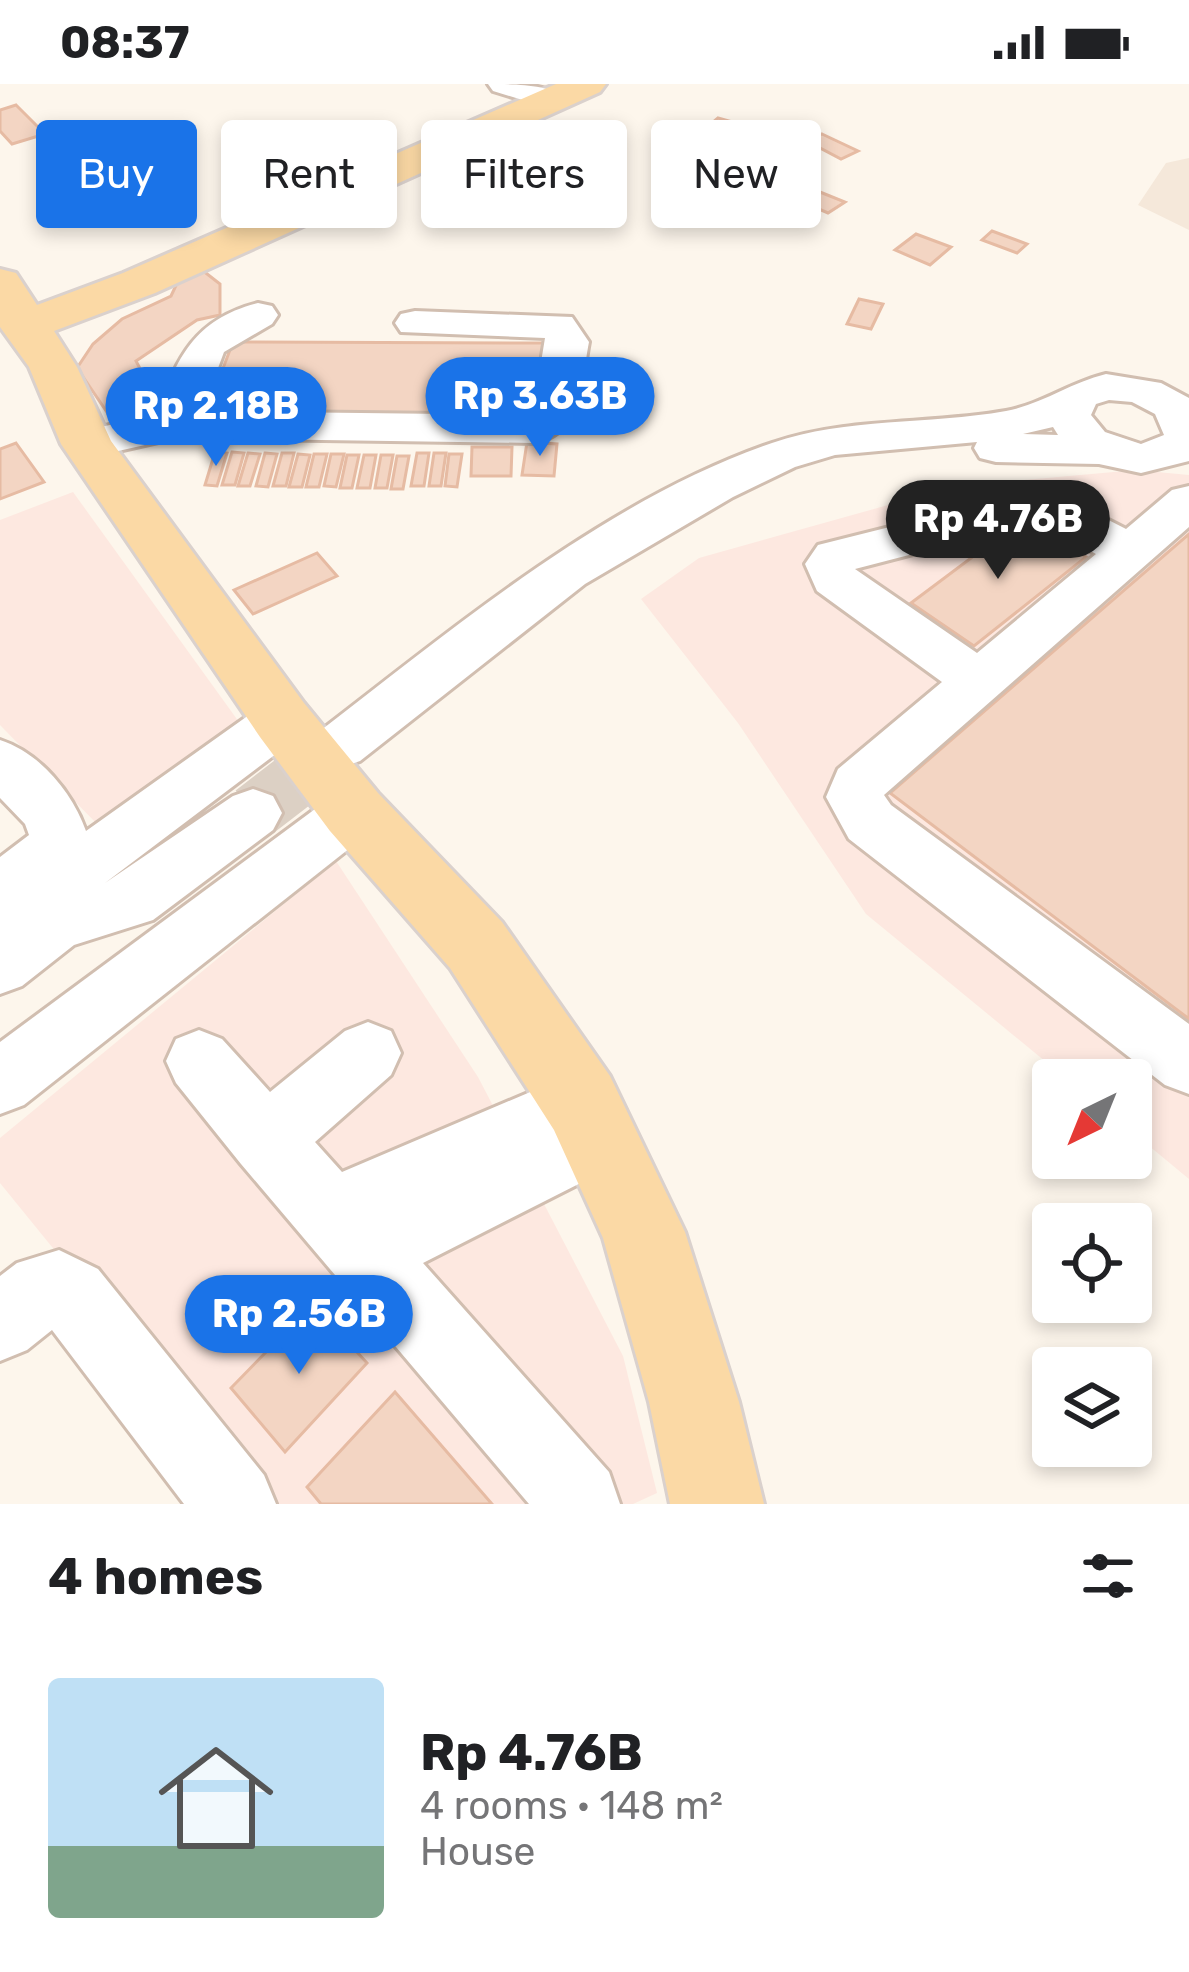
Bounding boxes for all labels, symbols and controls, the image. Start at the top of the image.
text: 08:37 [60,16,190,69]
chip: Buy [36,120,197,228]
chip: Rent [221,120,397,228]
chip: Filters [421,120,627,228]
chip: New [651,120,821,228]
pin: Rp 3.63B [416,357,664,459]
pin: Rp 2.18B [92,367,340,469]
text: Rp 3.63B [453,373,627,419]
text: Rp 2.18B [132,383,300,429]
pin: Rp 4.76B [874,480,1122,582]
text: Rp 4.76B [913,496,1083,542]
north arrow [1032,1059,1152,1179]
map controls [1032,1059,1152,1467]
button: locate [1032,1203,1152,1323]
pin: Rp 2.56B [175,1275,423,1377]
text: Rp 2.56B [212,1291,386,1337]
button: layers [1032,1347,1152,1467]
icon: filters [1075,1543,1141,1609]
text: 4 homes [48,1546,263,1607]
text: Rp 4.76B [420,1722,643,1783]
icon: home [144,1726,288,1870]
text: 4 rooms · 148 m² [420,1783,723,1829]
text: House [420,1829,535,1875]

